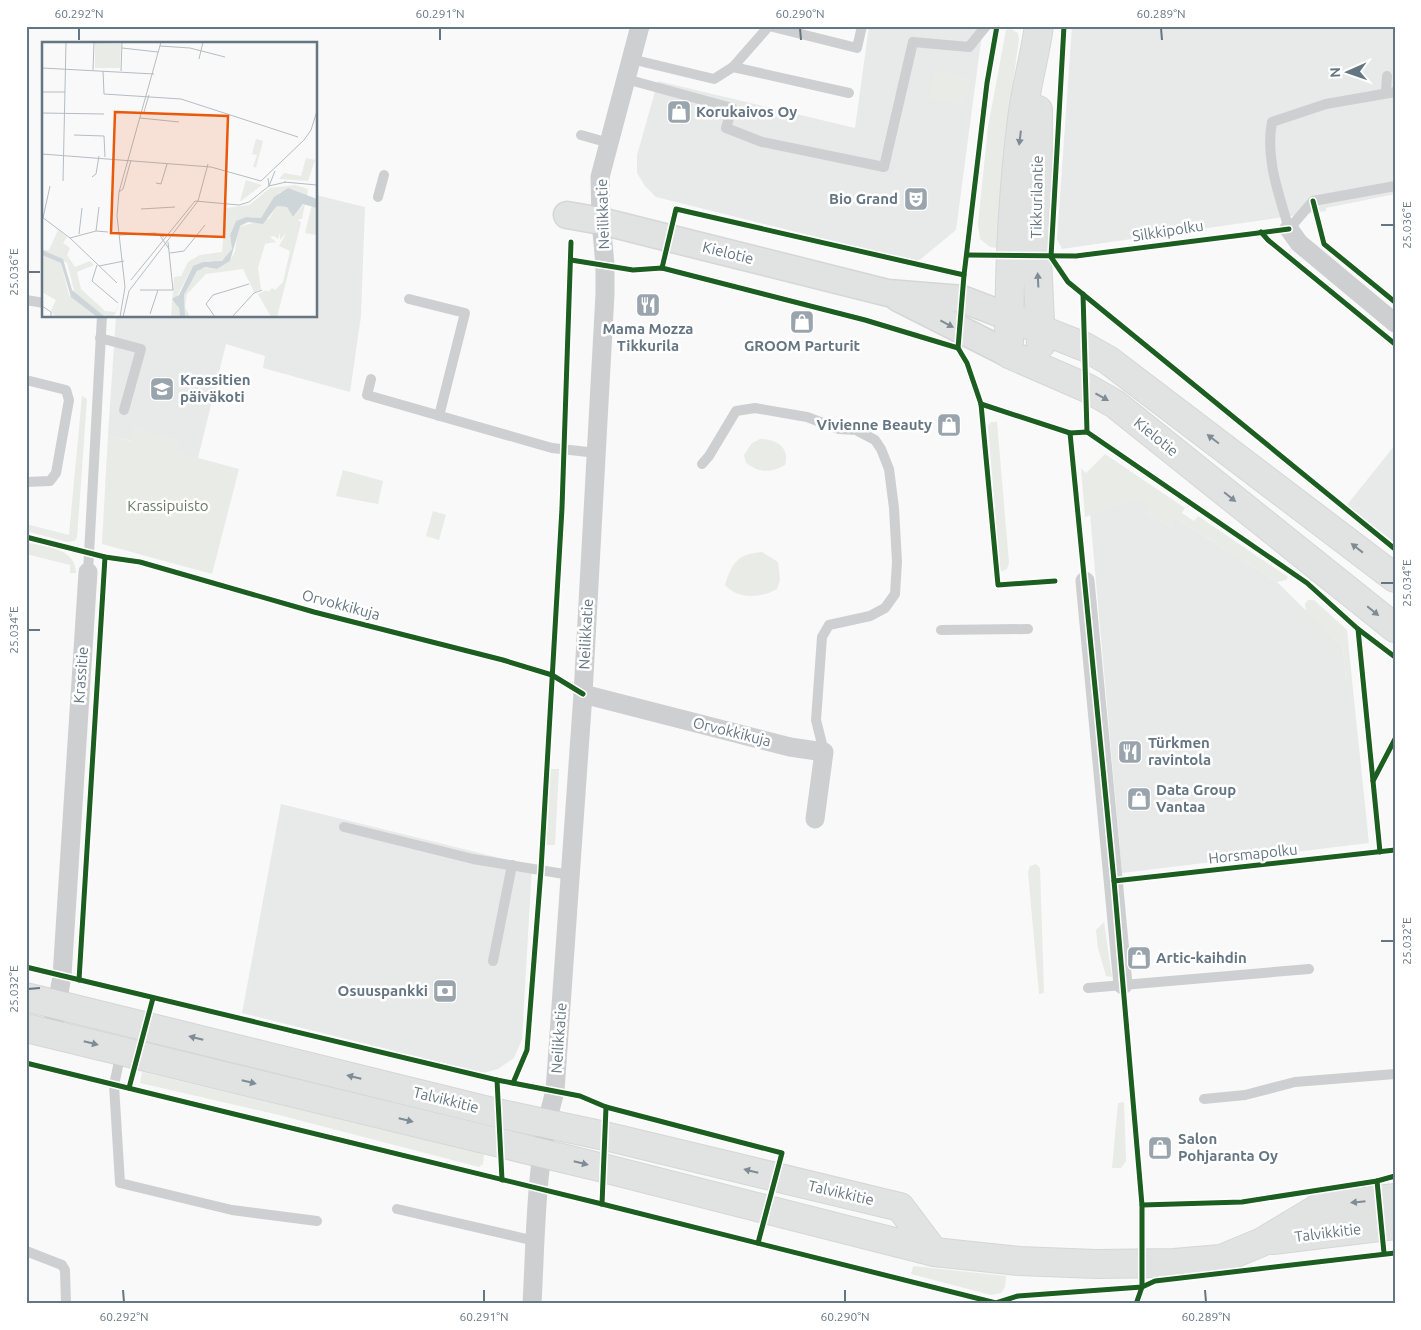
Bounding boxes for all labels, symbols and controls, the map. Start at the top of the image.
text: 60.292°N [54,7,104,20]
text: 60.291°N [415,7,465,20]
text: 60.290°N [775,7,825,20]
text: 60.289°N [1136,7,1186,20]
inset map [42,42,318,318]
north arrow [1324,48,1374,98]
text: N [1327,67,1343,78]
shop icon: Korukaivos Oy [666,99,692,125]
place label: Korukaivos Oy [696,103,797,120]
one-way arrow [1016,130,1024,146]
street label: Tikkurilantie [1027,155,1046,239]
street label: Neilikkatie [593,178,612,250]
theatre icon: Bio Grand [903,186,929,212]
place label: Bio Grand [829,190,898,207]
text: 25.036°E [1400,201,1413,249]
street label: Silkkipolku [1131,216,1205,245]
street label: Kielotie [701,238,755,267]
text: 25.036°E [7,248,20,296]
one-way arrow [1033,271,1041,287]
restaurant icon: Mama Mozza Tikkurila [635,292,661,318]
shop icon: GROOM Parturit [789,309,815,335]
place label: Mama Mozza Tikkurila [602,320,694,354]
one-way arrow [940,320,954,328]
place label: GROOM Parturit [744,337,861,354]
place label: Krassitien päiväkoti [180,371,251,405]
school or university icon: Krassitien päiväkoti [149,376,175,402]
one-way arrow [1095,392,1108,401]
shop icon: Vivienne Beauty [936,412,962,438]
street label: Kielotie [1131,414,1182,460]
place label: Vivienne Beauty [816,416,932,433]
one-way arrow [1207,434,1220,445]
one-way arrow [1223,491,1236,502]
park label: Krassipuisto [127,497,209,514]
one-way arrow [1351,542,1364,553]
text: 25.034°E [1400,559,1413,607]
street label: Orvokkikuja [300,586,382,623]
street label: Neilikkatie [575,598,596,670]
one-way arrow [1366,605,1379,616]
text: 25.034°E [7,606,20,654]
street label: Krassitie [70,646,91,704]
street label: Orvokkikuja [691,714,773,749]
place label: Türkmen ravintola [1148,734,1211,768]
restaurant icon: Türkmen ravintola [1117,739,1143,765]
place label: Data Group Vantaa [1156,781,1236,815]
shop icon: Data Group Vantaa [1126,786,1152,812]
street label: Horsmapolku [1207,840,1298,867]
text: 25.032°E [1400,917,1413,965]
shop icon: Artic-kaihdin [1126,945,1152,971]
place label: Artic-kaihdin [1156,949,1247,966]
text: 25.032°E [7,965,20,1013]
bank icon: Osuuspankki [432,978,458,1004]
place label: Osuuspankki [338,982,428,999]
street label: Neilikkatie [548,1002,569,1074]
one-way arrow [189,1034,204,1042]
one-way arrow [83,1039,98,1047]
one-way arrow [347,1073,362,1081]
one-way arrow [241,1078,256,1086]
street label: Talvikkitie [412,1083,481,1116]
one-way arrow [399,1116,414,1124]
place label: Salon Pohjaranta Oy [1178,1130,1278,1164]
shop icon: Salon Pohjaranta Oy [1147,1135,1173,1161]
one-way arrow [574,1159,589,1167]
one-way arrow [743,1167,758,1175]
street label: Talvikkitie [807,1177,876,1208]
one-way arrow [1350,1198,1366,1206]
street label: Talvikkitie [1294,1220,1362,1245]
text: 60.292°N [99,1310,149,1323]
text: 60.291°N [459,1310,509,1323]
text: 60.290°N [820,1310,870,1323]
text: 60.289°N [1181,1310,1231,1323]

